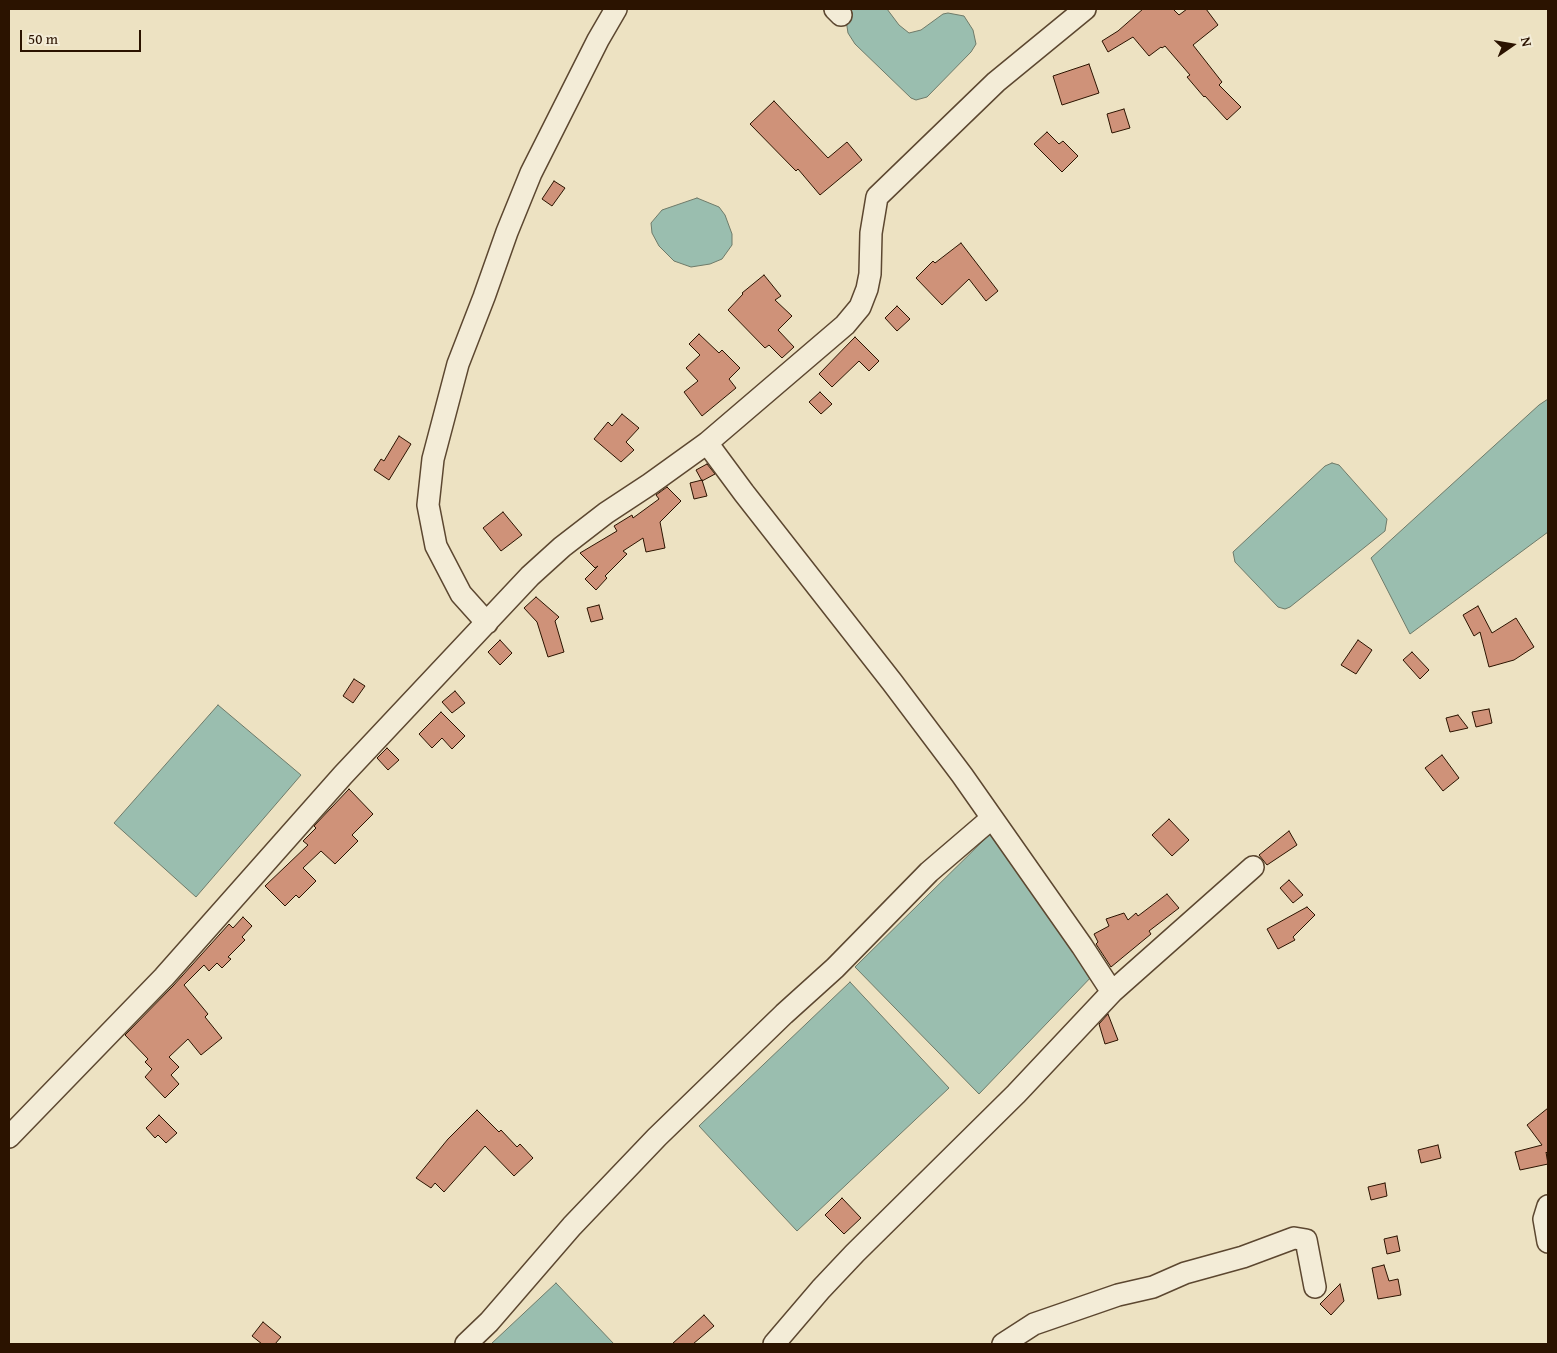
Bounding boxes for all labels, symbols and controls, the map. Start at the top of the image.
scale bar [22,20,144,52]
north arrow [1487,20,1537,70]
text: 50 m [28,28,58,49]
text: N [1516,35,1537,48]

